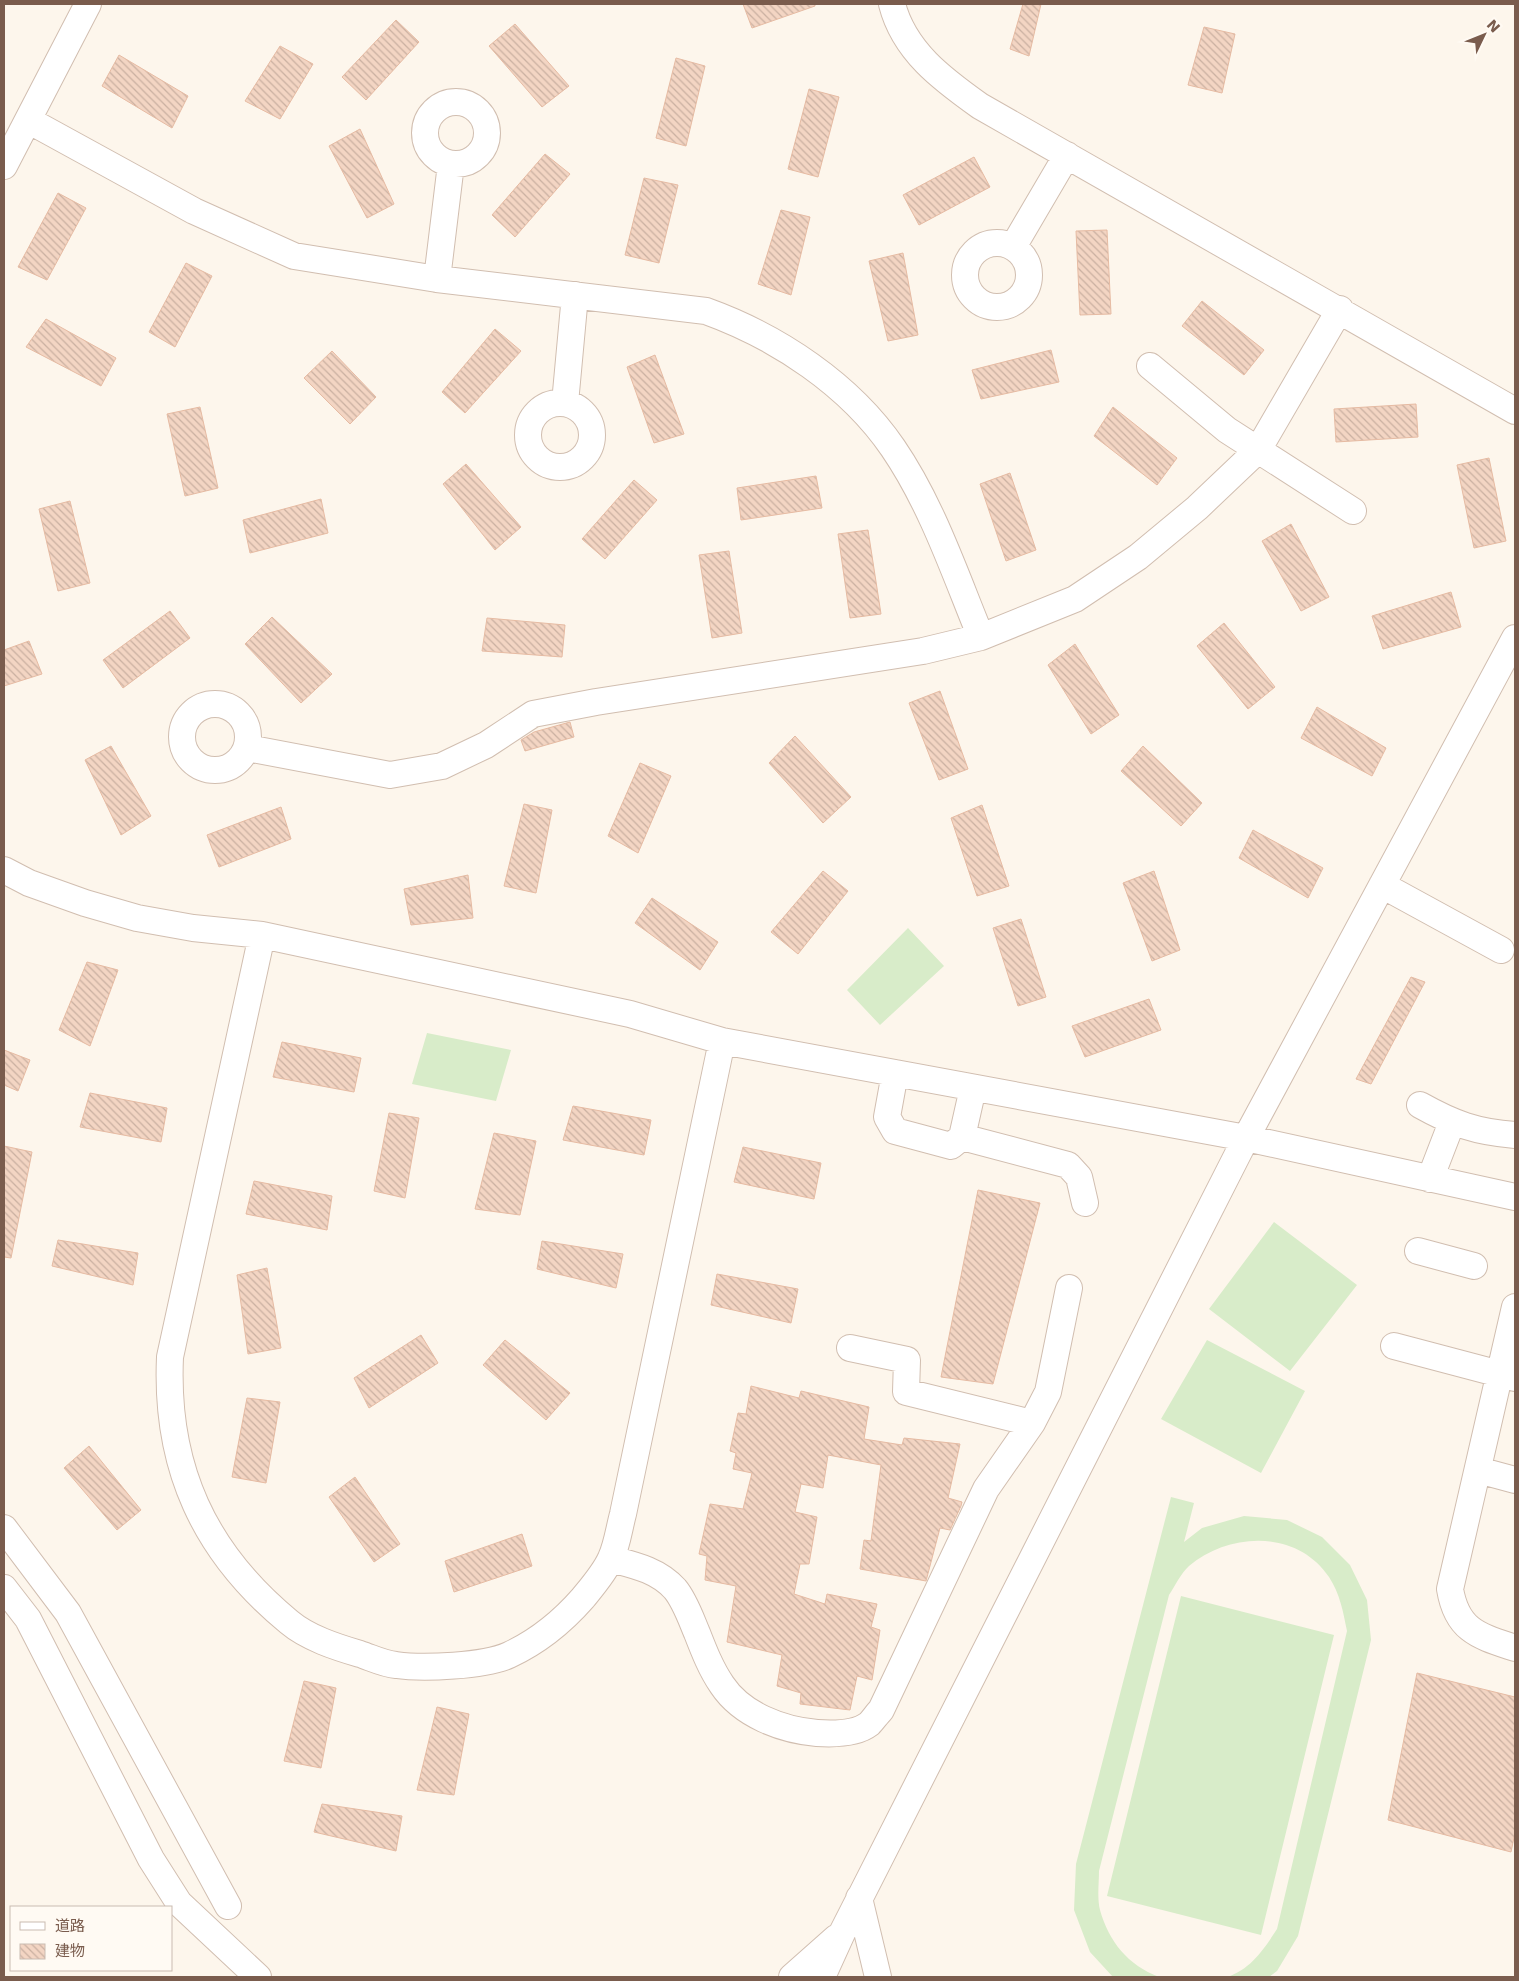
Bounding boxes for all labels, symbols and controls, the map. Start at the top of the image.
north arrow [1459,10,1509,60]
text: N [1484,16,1503,36]
legend [10,1906,172,1971]
text: 道路 [55,1917,85,1935]
text: 建物 [55,1942,85,1960]

